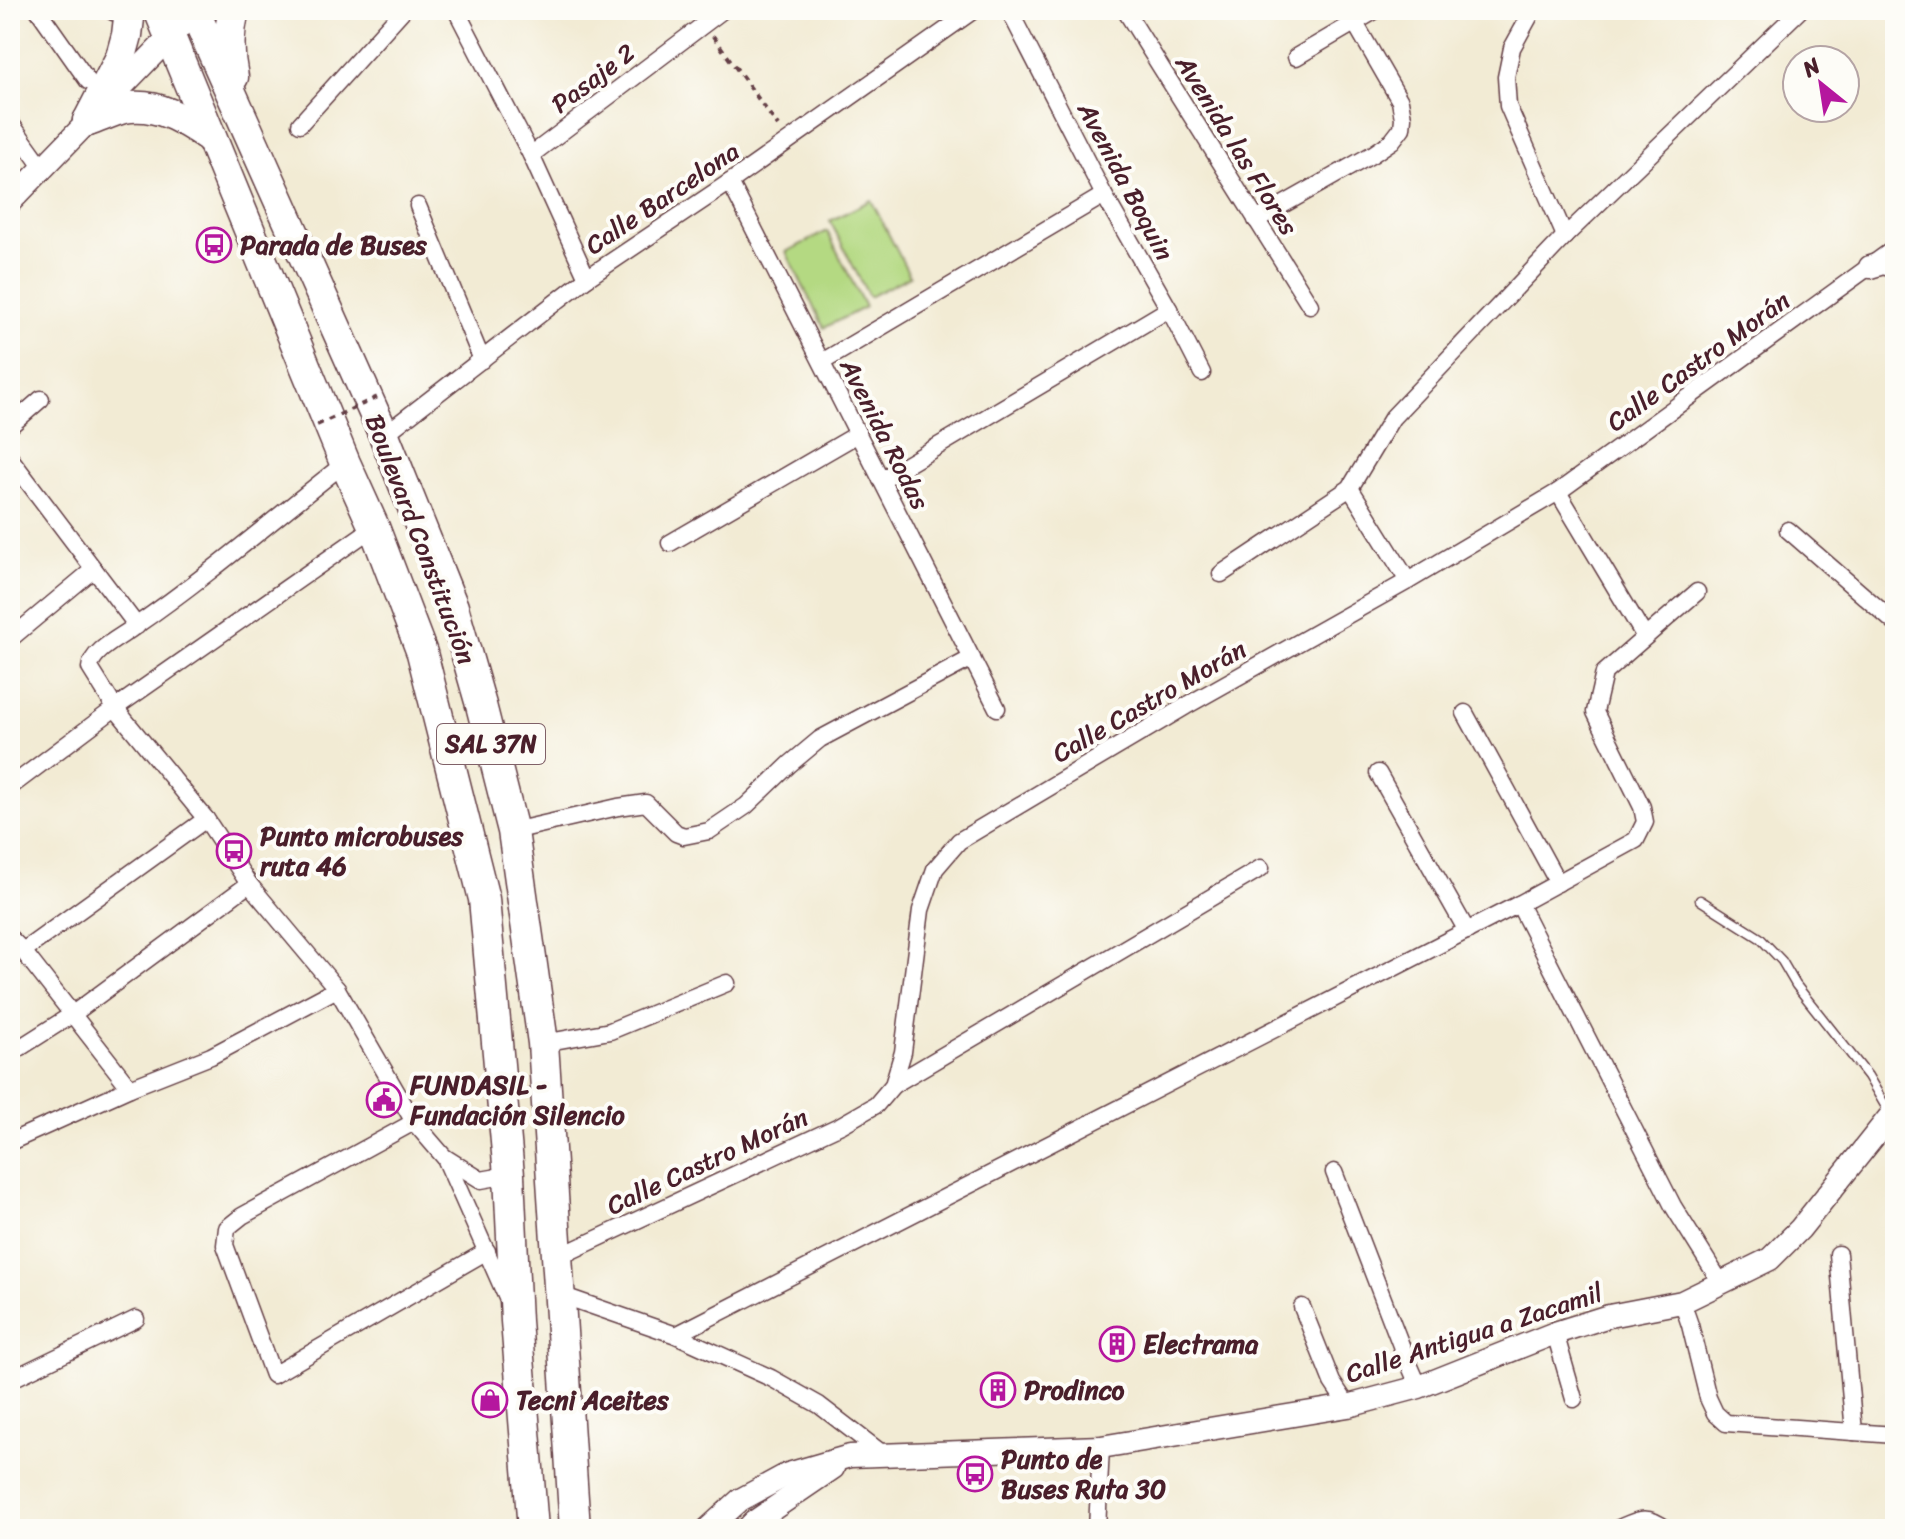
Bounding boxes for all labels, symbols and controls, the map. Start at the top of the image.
street label: Pasaje 2 [541,31,645,125]
street label: Avenida las Flores [1162,44,1311,245]
north arrow [1781,44,1861,124]
text: N [1794,46,1828,88]
street label: Avenida Boquin [1064,92,1187,269]
street label: Calle Barcelona [575,129,749,267]
place label: Parada de Buses [240,222,428,268]
bus stop icon: Parada de Buses [195,226,233,264]
street label: Calle Castro Morán [1596,278,1800,444]
street label: Avenida Rodas [827,349,943,518]
street label: Boulevard Constitución [352,407,490,671]
street label: Calle Castro Morán [1043,627,1255,775]
road number: SAL 37N [437,724,545,764]
place label: Punto microbuses ruta 46 [259,813,464,889]
bus stop icon: Punto microbuses ruta 46 [215,832,253,870]
place label: FUNDASIL - Fundación Silencio [409,1062,626,1138]
public building icon: FUNDASIL - Fundación Silencio [365,1081,403,1119]
street label: Calle Castro Morán [598,1094,816,1228]
street label: Calle Antigua a Zacamil [1339,1269,1609,1396]
place label: Electrama [1143,1321,1259,1367]
building icon: Electrama [1098,1325,1136,1363]
place label: Prodinco [1024,1367,1125,1413]
building icon: Prodinco [979,1371,1017,1409]
place label: Tecni Aceites [516,1377,670,1423]
shop icon: Tecni Aceites [471,1381,509,1419]
place label: Punto de Buses Ruta 30 [1001,1436,1166,1512]
bus stop icon: Punto de Buses Ruta 30 [956,1455,994,1493]

